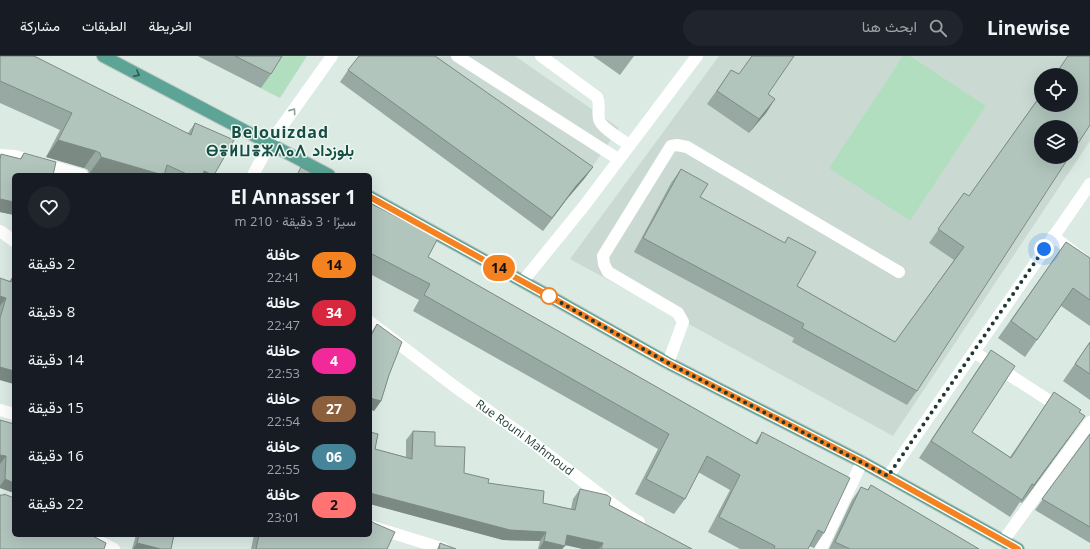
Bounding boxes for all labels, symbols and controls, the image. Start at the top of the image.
search box [683,10,963,46]
text: Linewise [987,15,1070,41]
text: مشاركة [20,16,60,35]
text: الطبقات [82,16,126,35]
text: الخريطة [148,16,192,35]
text: ابحث هنا [862,16,917,36]
icon: search [927,17,949,39]
map controls [1034,68,1078,164]
button: locate [1034,68,1078,112]
one-way arrow [133,69,140,77]
one-way arrow [288,109,295,116]
button: layers [1034,120,1078,164]
district label: Belouizdad ⴱⴻⵍⵡⴻⵣⴷⴰⴷ بلوزداد [206,121,354,161]
text: El Annasser 1 [231,184,356,210]
button: heart [28,186,70,228]
text: سيرًا · 3 دقيقة · 210 m [234,212,356,230]
your location [1034,239,1054,259]
text: حافلة [266,244,300,264]
text: 2 دقيقة [28,253,75,273]
text: 14 [326,255,342,274]
line badge: 14 [481,255,517,281]
text: 14 [491,258,507,277]
text: 22:41 [267,268,300,286]
unlabelled marker [540,287,558,305]
text: حافلة [266,292,300,312]
text: 8 دقيقة [28,301,75,321]
text: 34 [326,303,342,322]
text: 22:47 [267,316,300,334]
text: حافلة [266,340,300,360]
text: 14 دقيقة [28,349,84,369]
text: 4 [330,351,338,370]
text: 22:53 [267,364,300,382]
text: حافلة [266,388,300,408]
street label: Rue Rouni Mahmoud [472,395,577,479]
text: 15 دقيقة [28,397,84,417]
text: 27 [326,399,342,418]
text: 22:54 [267,412,300,430]
text: حافلة [266,436,300,456]
text: 16 دقيقة [28,445,84,465]
text: 06 [326,447,342,466]
text: 22:55 [267,460,300,478]
text: حافلة [266,484,300,504]
text: 22 دقيقة [28,493,84,513]
text: 2 [330,495,338,514]
text: 23:01 [267,508,300,526]

